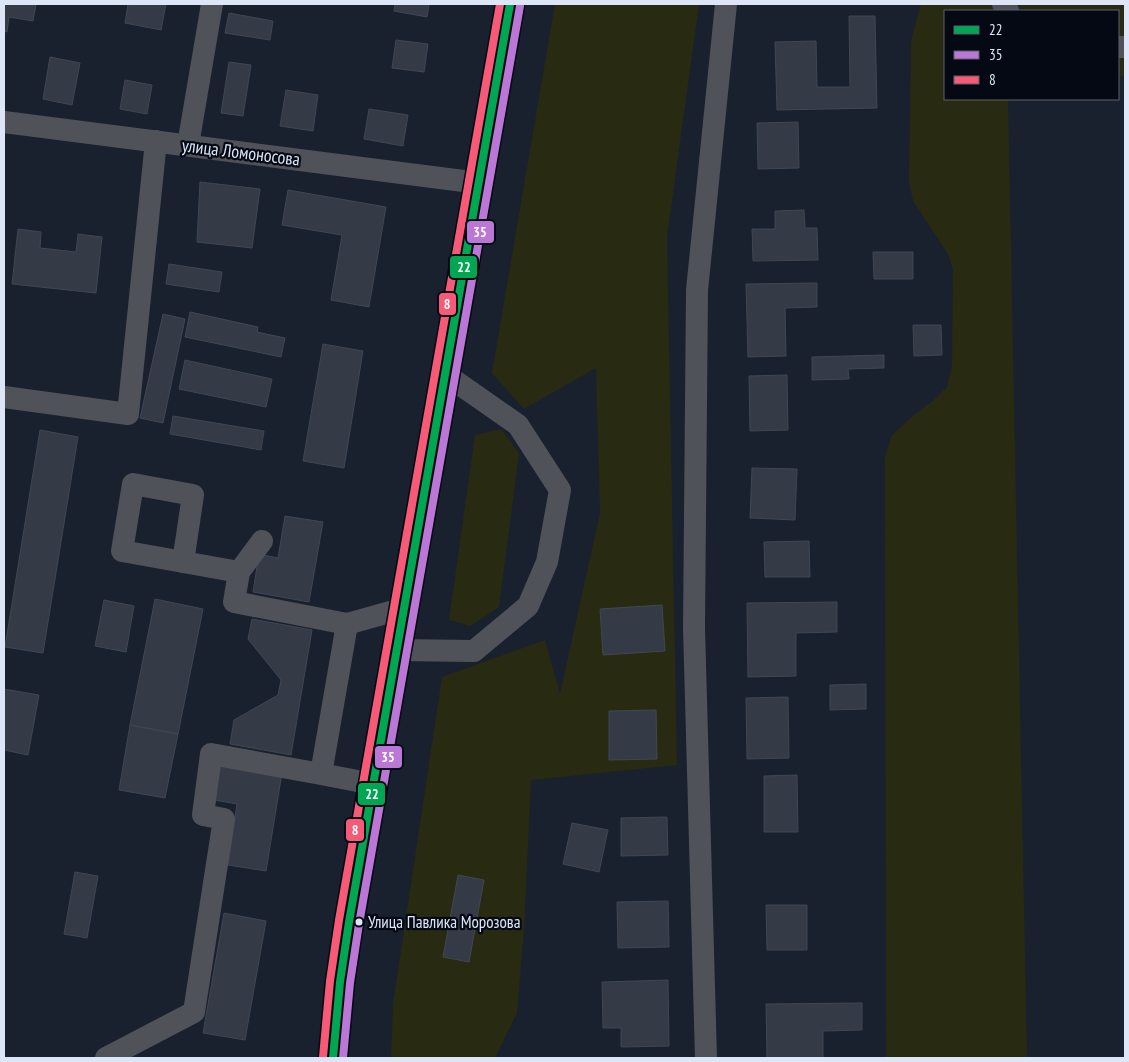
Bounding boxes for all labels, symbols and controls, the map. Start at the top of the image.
legend [944,10,1119,100]
text: 22 [989,20,1003,39]
text: 35 [989,45,1003,64]
text: 8 [989,70,996,89]
street label: улица Ломоносова [181,133,301,171]
line badge: 35 [466,220,495,244]
text: 35 [473,223,487,241]
line badge: 22 [449,255,478,279]
text: 22 [457,258,471,276]
line badge: 8 [438,292,457,316]
text: 8 [444,295,450,313]
line badge: 35 [374,745,403,769]
text: 35 [381,748,395,766]
line badge: 22 [357,782,386,806]
text: 22 [365,785,379,803]
line badge: 8 [345,818,365,842]
text: 8 [352,821,358,839]
place label: Улица Павлика Морозова [368,911,521,933]
marker: Улица Павлика Морозова [354,917,364,927]

